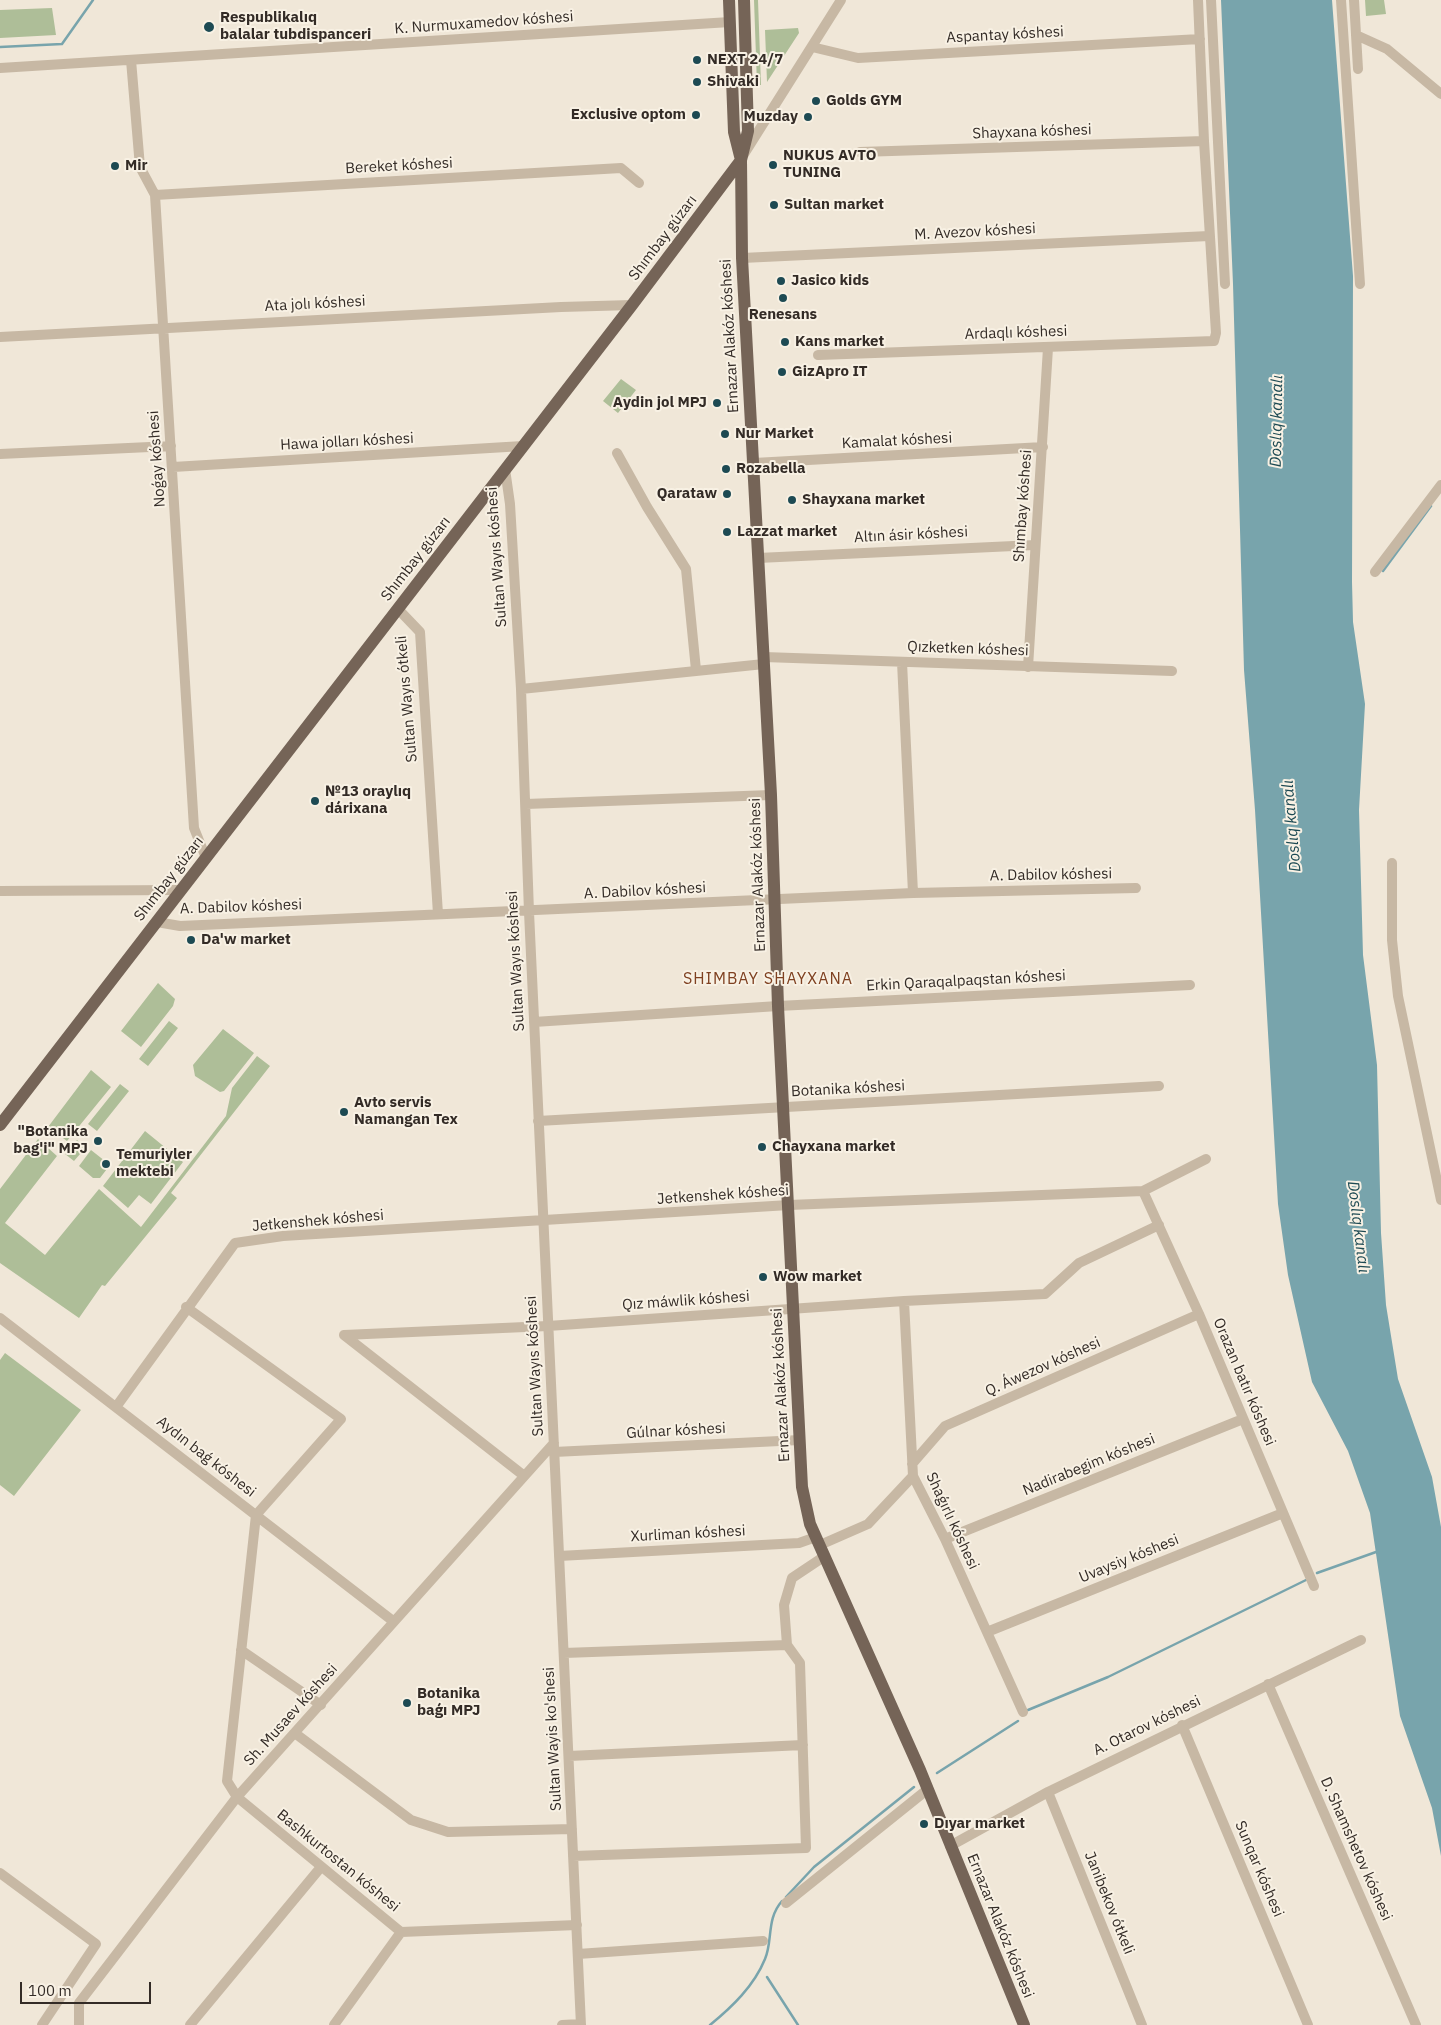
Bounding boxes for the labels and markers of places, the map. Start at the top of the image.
place label: Respublikalıq balalar tubdispanceri [220,9,371,44]
marker: Respublikalıq balalar tubdispanceri [202,20,216,34]
place label: NEXT 24/7 [707,51,783,69]
marker: NEXT 24/7 [691,54,703,66]
place label: Shivaki [707,73,759,91]
marker: Shivaki [691,76,703,88]
place label: Golds GYM [826,92,902,110]
marker: Golds GYM [810,95,822,107]
place label: Exclusive optom [571,106,686,124]
place label: Muzday [744,108,798,126]
marker: Exclusive optom [690,109,702,121]
marker: Muzday [802,111,814,123]
place label: NUKUS AVTO TUNING [783,147,876,182]
place label: Mir [125,157,148,175]
marker: NUKUS AVTO TUNING [767,159,779,171]
marker: Mir [109,160,121,172]
place label: Sultan market [784,196,884,214]
marker: Sultan market [768,199,780,211]
place label: Jasico kids [791,272,869,290]
marker: Jasico kids [775,275,787,287]
marker: Renesans [777,292,789,304]
place label: Renesans [749,306,817,324]
place label: Kans market [795,333,884,351]
marker: Kans market [779,336,791,348]
place label: GizApro IT [792,363,868,381]
marker: GizApro IT [776,366,788,378]
place label: Aydin jol MPJ [613,394,707,412]
marker: Aydin jol MPJ [711,397,723,409]
place label: Nur Market [735,425,814,443]
marker: Nur Market [719,428,731,440]
place label: Rozabella [736,460,806,478]
marker: Rozabella [720,463,732,475]
place label: Qarataw [657,485,717,503]
marker: Qarataw [721,488,733,500]
place label: Shayxana market [802,491,925,509]
marker: Shayxana market [786,494,798,506]
place label: Lazzat market [737,523,837,541]
marker: Lazzat market [721,526,733,538]
place label: №13 oraylıq dárixana [325,783,411,818]
marker: №13 oraylıq dárixana [309,795,321,807]
place label: Da'w market [201,931,291,949]
marker: Da'w market [185,934,197,946]
place label: Avto servis Namangan Tex [354,1094,458,1129]
marker: Avto servis Namangan Tex [338,1106,350,1118]
place label: "Botanika bag'i" MPJ [13,1123,88,1158]
marker: "Botanika bag'i" MPJ [92,1135,104,1147]
place label: Chayxana market [772,1138,895,1156]
marker: Chayxana market [756,1141,768,1153]
place label: Temuriyler mektebi [116,1146,192,1181]
marker: Temuriyler mektebi [100,1158,112,1170]
place label: Wow market [773,1268,862,1286]
marker: Wow market [757,1271,769,1283]
place label: Botanika baǵı MPJ [417,1685,480,1720]
marker: Botanika baǵı MPJ [401,1697,413,1709]
place label: Dıyar market [934,1815,1025,1833]
marker: Dıyar market [918,1818,930,1830]

